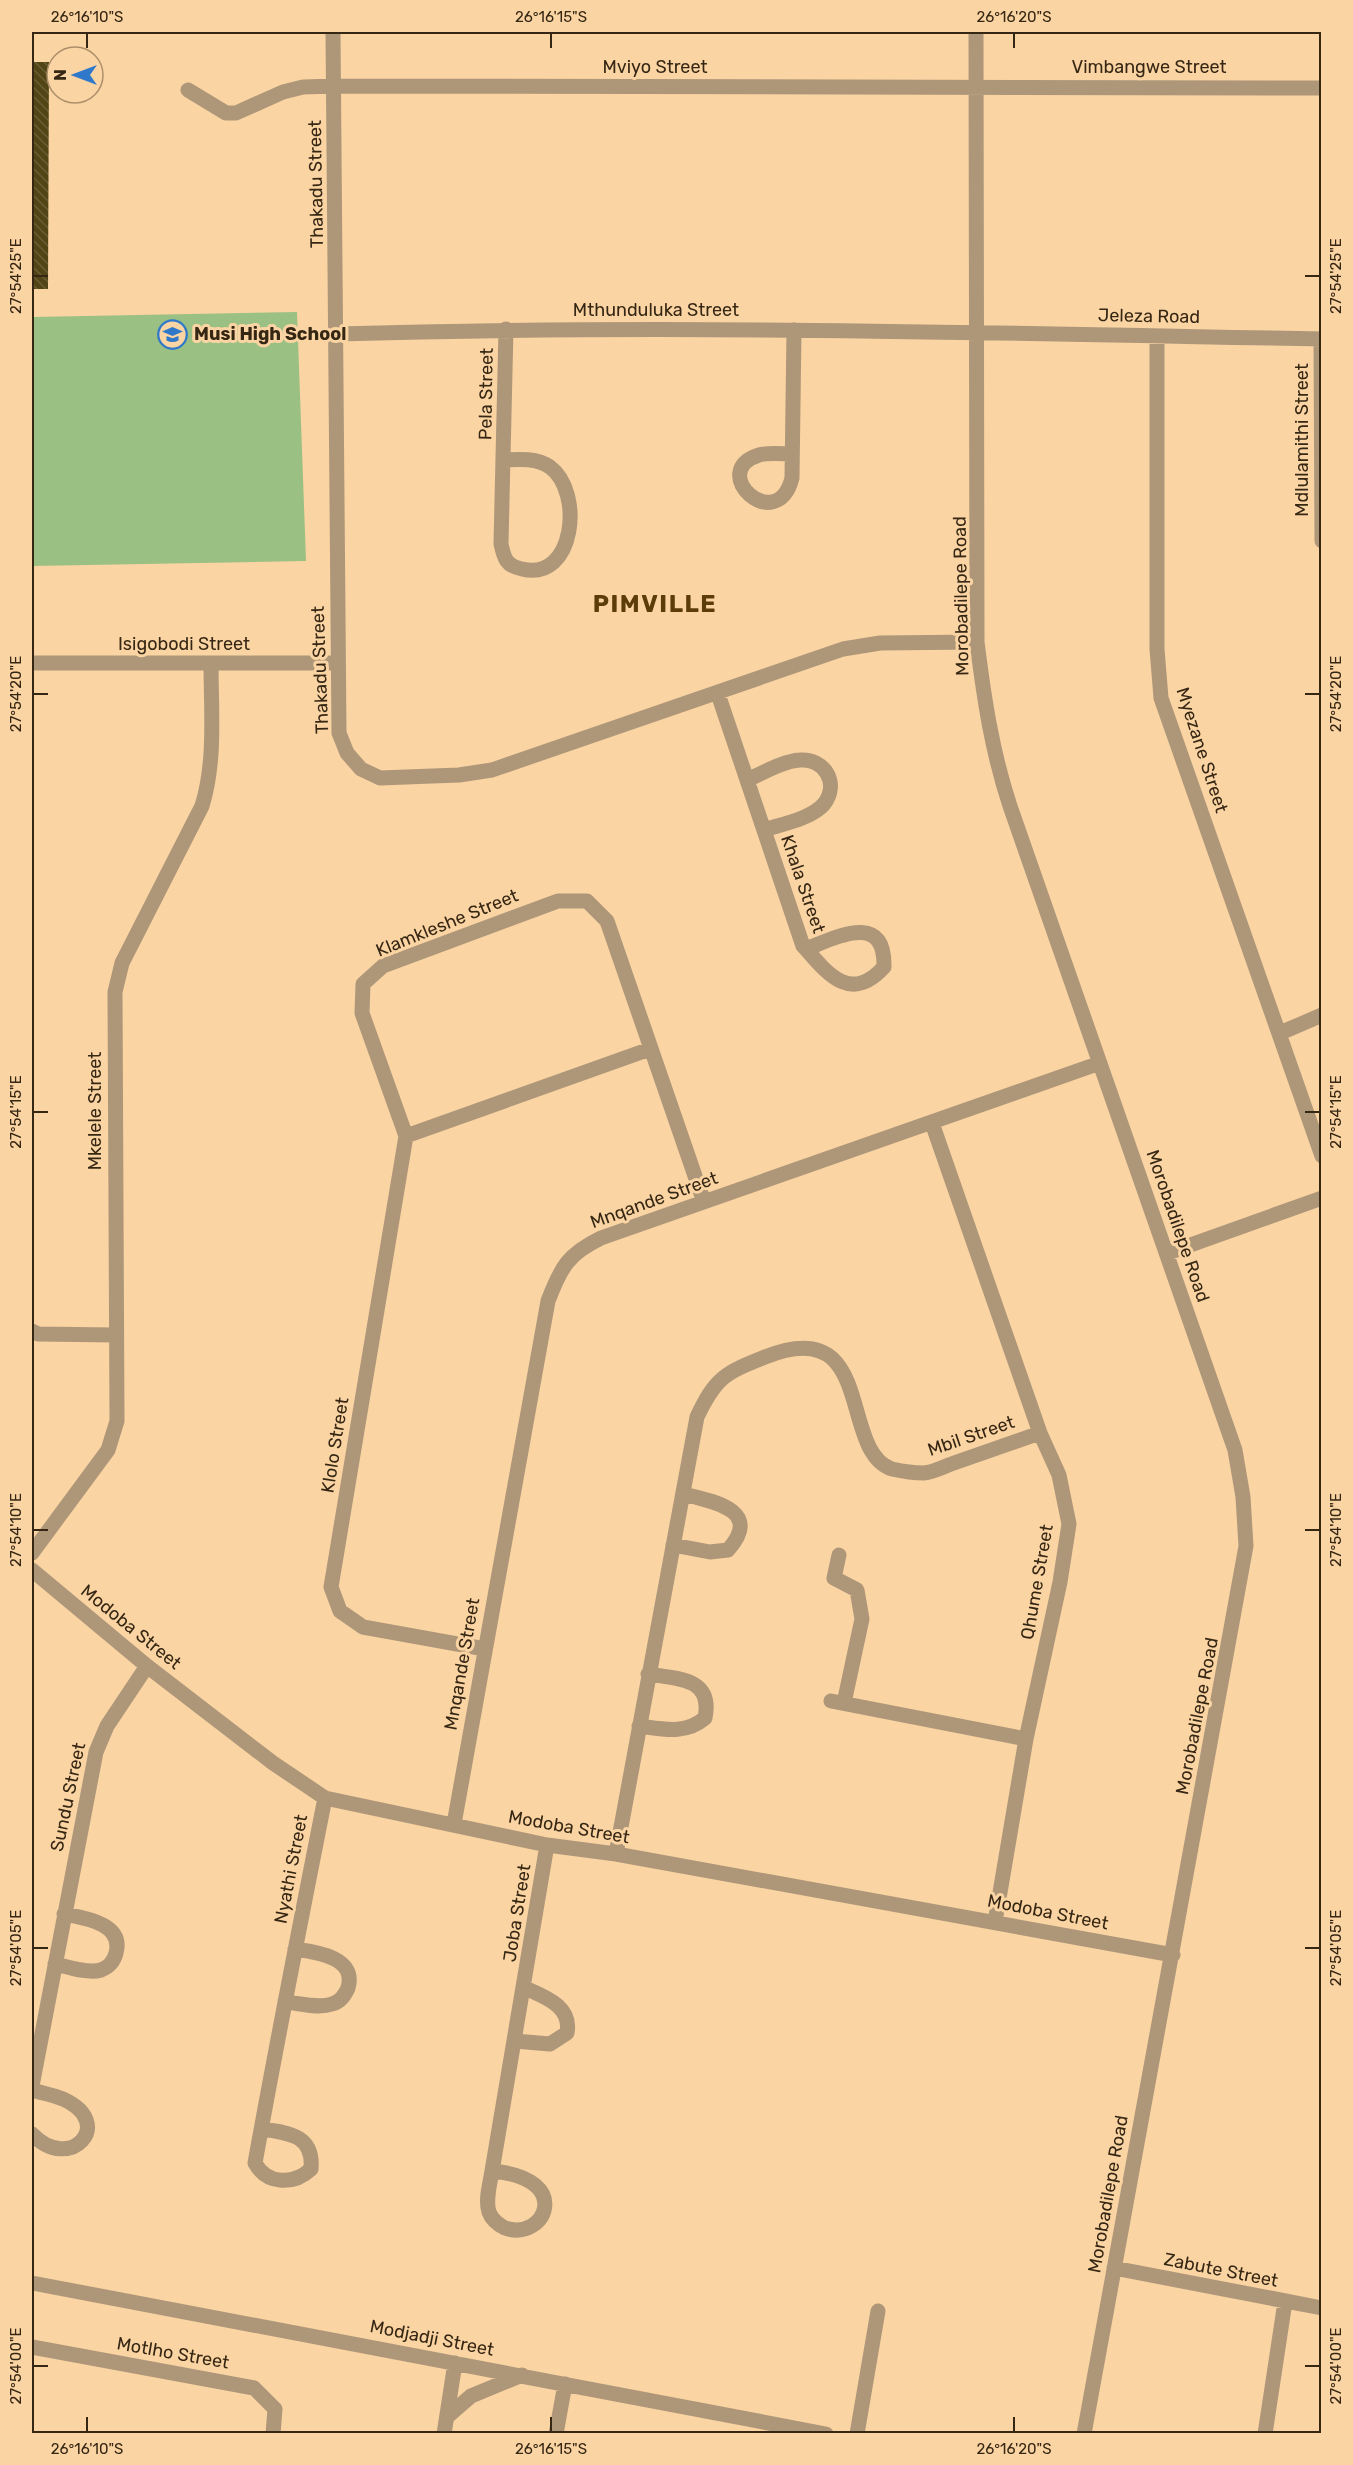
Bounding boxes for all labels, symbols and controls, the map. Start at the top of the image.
text: 26°16'10"S [51,8,123,26]
text: 26°16'15"S [515,8,587,26]
text: 26°16'20"S [976,8,1052,26]
north arrow [45,45,105,105]
street label: Mviyo Street [602,56,708,78]
street label: Vimbangwe Street [1071,56,1227,78]
text: N [51,69,70,81]
street label: Thakadu Street [304,120,328,248]
text: 27°54'25"E [7,238,25,314]
text: 27°54'25"E [1327,238,1345,314]
street label: Mthunduluka Street [573,299,739,321]
street label: Jeleza Road [1098,304,1200,328]
school or university icon: Musi High School [157,318,189,350]
place label: Musi High School [194,323,346,345]
street label: Pela Street [474,348,498,440]
street label: Mdlulamithi Street [1291,363,1313,517]
street label: Morobadilepe Road [949,516,973,676]
district label: PIMVILLE [593,590,717,618]
street label: Thakadu Street [307,606,333,734]
street label: Isigobodi Street [118,633,250,655]
text: 27°54'20"E [7,656,25,732]
text: 27°54'20"E [1327,656,1345,732]
street label: Myezane Street [1171,685,1233,815]
street label: Khala Street [776,832,830,936]
street label: Klamkleshe Street [373,884,521,962]
street label: Mkelele Street [84,1052,106,1170]
text: 27°54'15"E [7,1075,25,1149]
text: 27°54'15"E [1327,1075,1345,1149]
street label: Morobadilepe Road [1142,1147,1214,1305]
street label: Mnqande Street [587,1167,721,1233]
street label: Klolo Street [317,1396,353,1494]
street label: Mbil Street [925,1411,1017,1461]
text: 27°54'10"E [7,1493,25,1567]
text: 27°54'10"E [1327,1493,1345,1567]
street label: Qhume Street [1016,1523,1058,1641]
street label: Modoba Street [76,1580,186,1674]
street label: Mnqande Street [440,1596,484,1732]
street label: Morobadilepe Road [1171,1636,1223,1796]
street label: Sundu Street [46,1740,90,1854]
street label: Modoba Street [507,1806,631,1848]
street label: Nyathi Street [270,1813,312,1925]
street label: Joba Street [498,1862,536,1964]
street label: Modoba Street [986,1889,1110,1935]
text: 27°54'05"E [7,1910,25,1986]
text: 27°54'05"E [1327,1910,1345,1986]
street label: Morobadilepe Road [1083,2113,1133,2275]
street label: Zabute Street [1162,2248,1280,2292]
street label: Modjadji Street [368,2315,496,2361]
text: 27°54'00"E [7,2327,25,2405]
text: 27°54'00"E [1327,2327,1345,2405]
street label: Motlho Street [115,2332,231,2374]
text: 26°16'10"S [51,2440,123,2458]
text: 26°16'15"S [515,2440,587,2458]
text: 26°16'20"S [976,2440,1052,2458]

